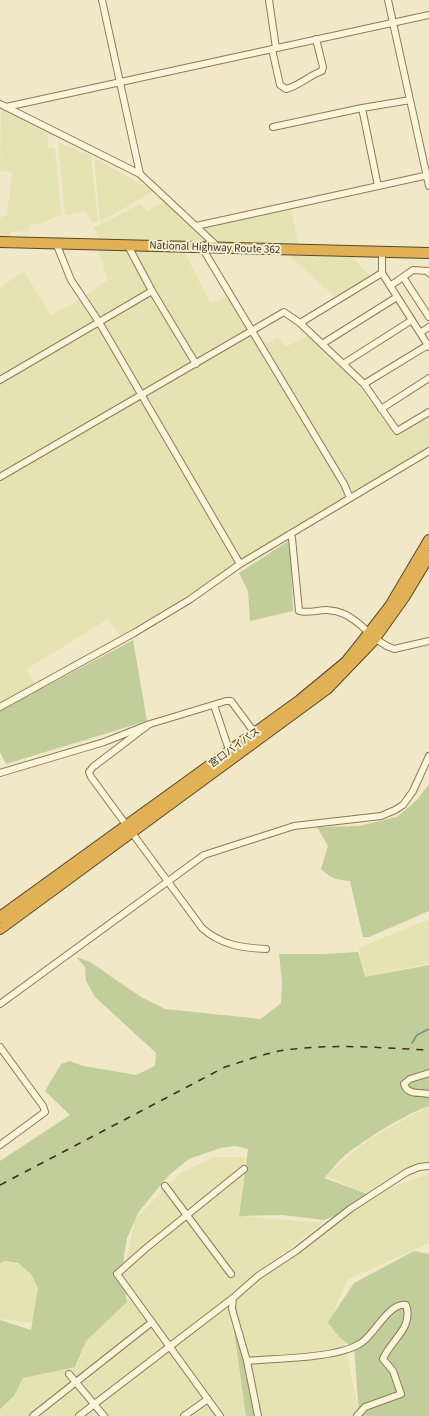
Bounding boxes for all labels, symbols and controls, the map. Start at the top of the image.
street label: National Highway Route 362 [149,239,281,255]
street label: 宮口バイパス [206,725,262,769]

